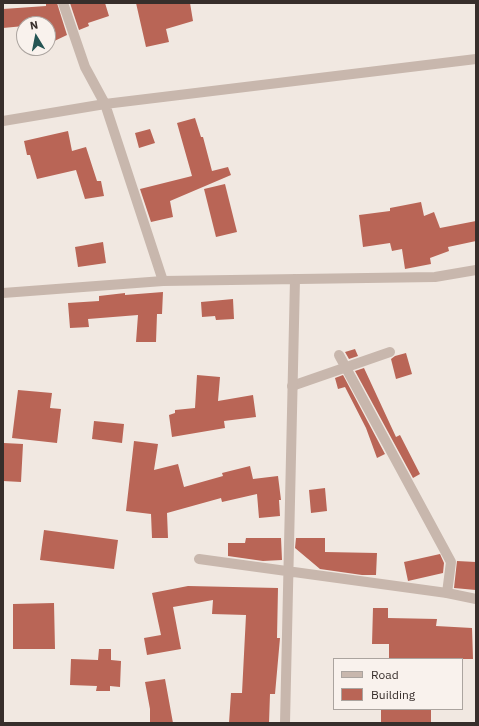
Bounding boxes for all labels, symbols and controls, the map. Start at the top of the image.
north arrow [16,16,56,56]
text: N [29,18,39,33]
legend [333,658,463,710]
text: Road [371,667,399,682]
text: Building [371,687,415,702]

